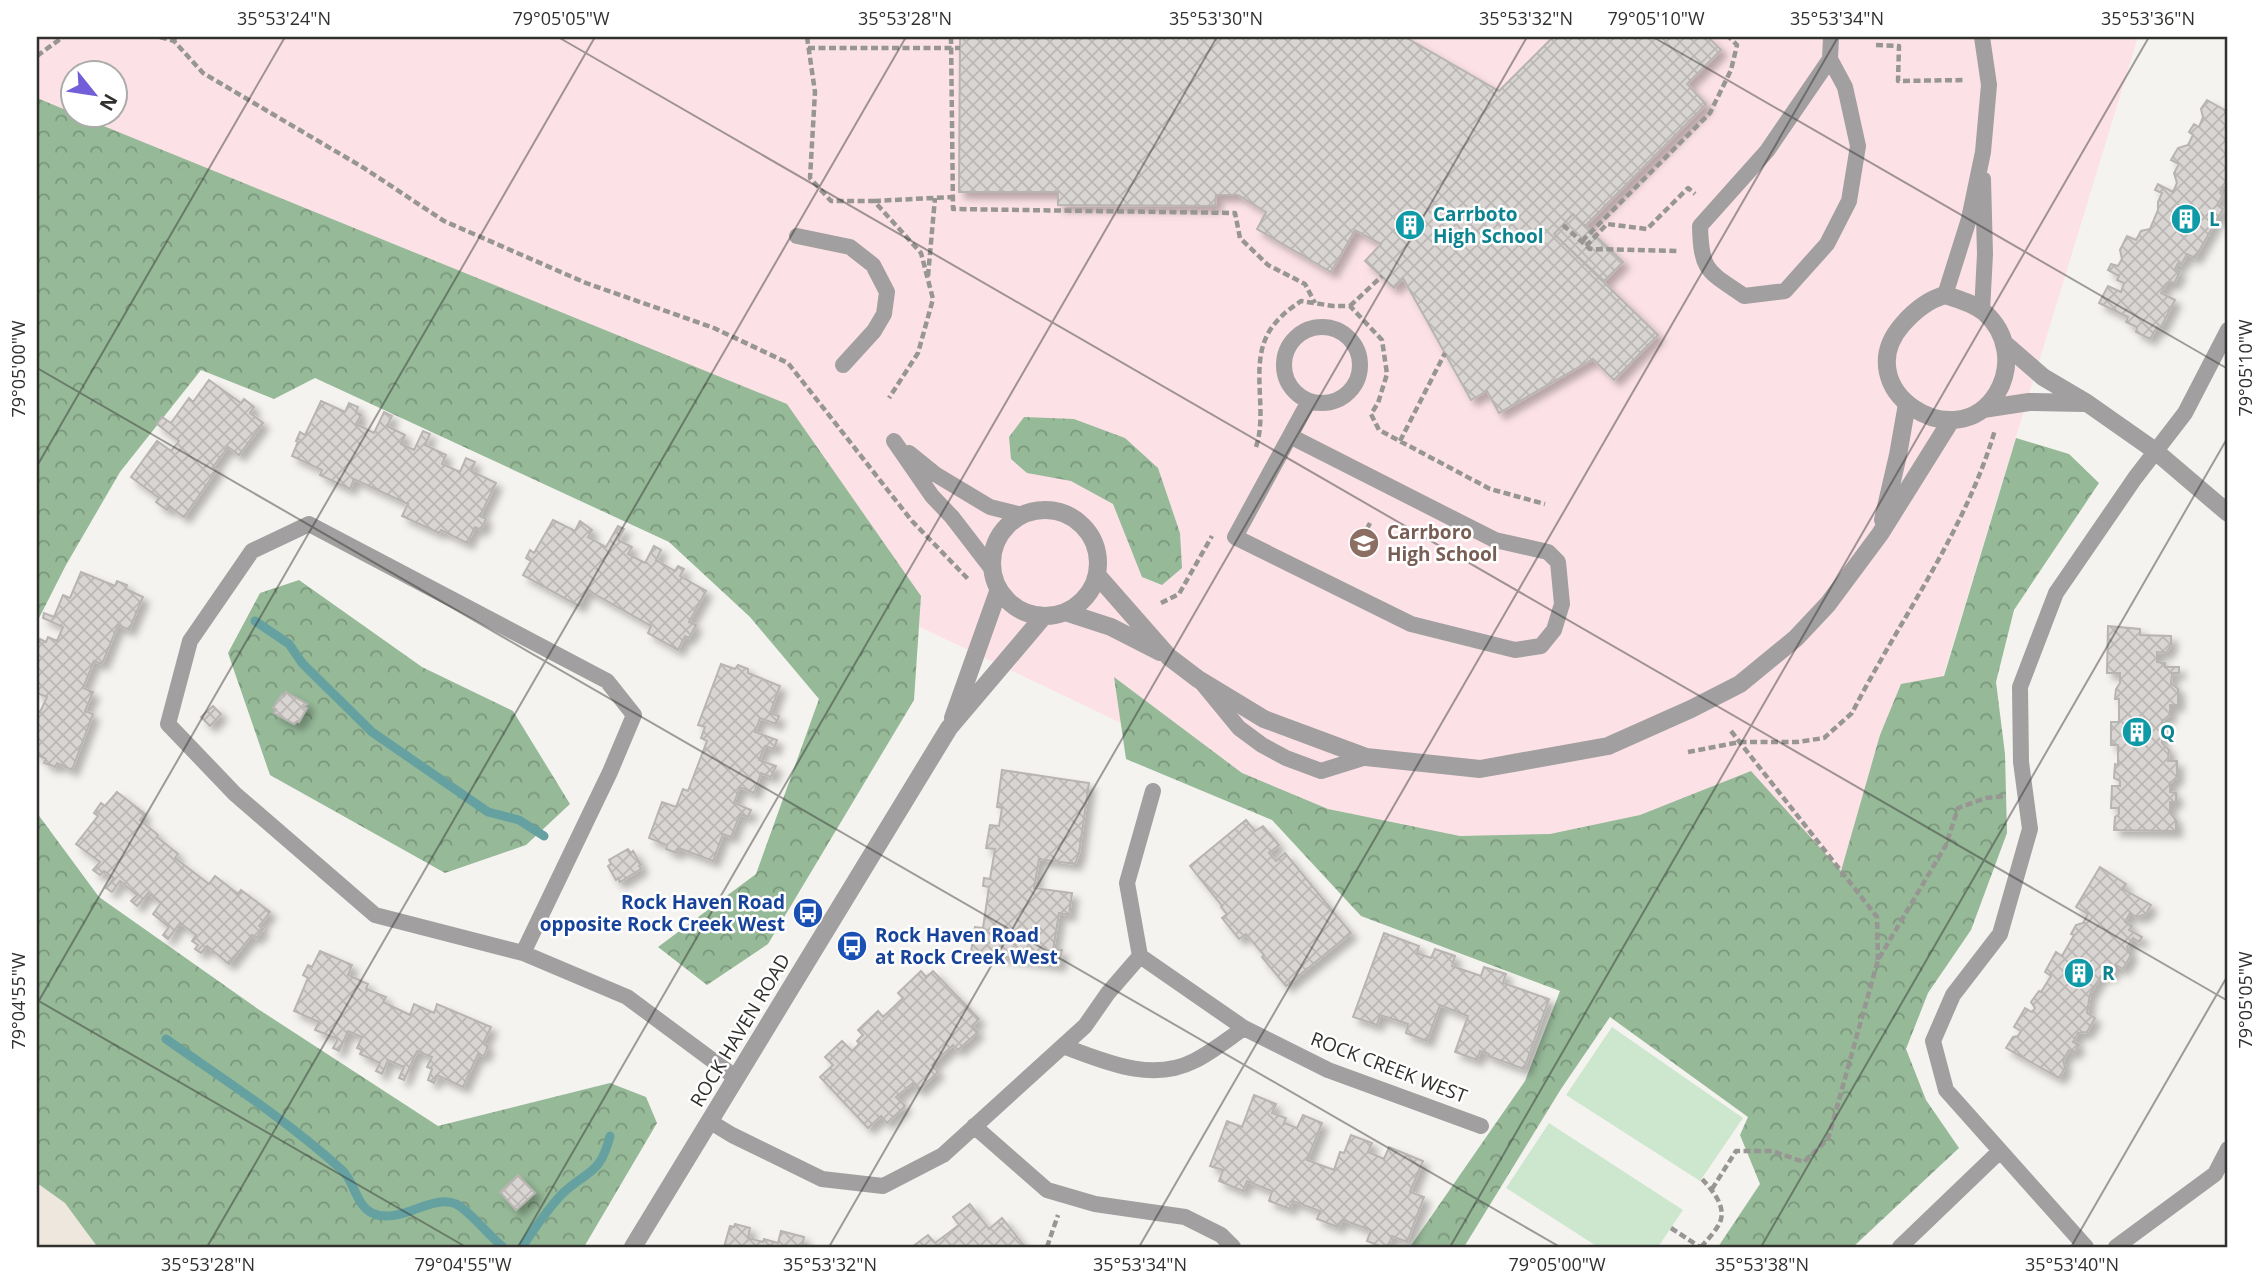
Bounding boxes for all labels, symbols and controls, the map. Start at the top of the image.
text: 35°53'24"N [237,6,331,30]
text: 79°05'05"W [512,6,610,30]
text: 35°53'28"N [858,6,952,30]
text: 35°53'30"N [1169,6,1263,30]
text: 35°53'32"N [1479,6,1573,30]
text: 79°05'10"W [1607,6,1705,30]
text: 35°53'34"N [1790,6,1884,30]
text: 35°53'36"N [2101,6,2195,30]
north arrow [60,60,130,130]
text: N [94,89,124,116]
place label: Carrboto High School [1433,201,1544,249]
building icon: L [2169,202,2203,236]
place label: L [2209,206,2220,232]
building icon: Carrboto High School [1393,208,1427,242]
text: 79°05'10"W [2233,319,2257,417]
text: 79°05'00"W [6,320,30,418]
place label: Carrboro High School [1387,519,1498,567]
school or university icon: Carrboro High School [1347,526,1381,560]
building icon: Q [2120,715,2154,749]
place label: Q [2160,719,2175,745]
place label: Rock Haven Road opposite Rock Creek West [540,889,785,937]
bus stop icon: Rock Haven Road opposite Rock Creek West [791,896,825,930]
place label: Rock Haven Road at Rock Creek West [875,922,1058,970]
bus stop icon: Rock Haven Road at Rock Creek West [835,929,869,963]
street label: ROCK HAVEN ROAD [684,949,796,1111]
text: 79°05'05"W [2233,951,2257,1049]
text: 79°04'55"W [6,952,30,1050]
building icon: R [2062,956,2096,990]
place label: R [2102,960,2115,986]
street label: ROCK CREEK WEST [1307,1025,1471,1109]
text: 35°53'28"N [161,1252,255,1276]
text: 79°04'55"W [414,1252,512,1276]
text: 35°53'32"N [783,1252,877,1276]
text: 35°53'34"N [1093,1252,1187,1276]
text: 79°05'00"W [1508,1252,1606,1276]
text: 35°53'38"N [1715,1252,1809,1276]
text: 35°53'40"N [2025,1252,2119,1276]

